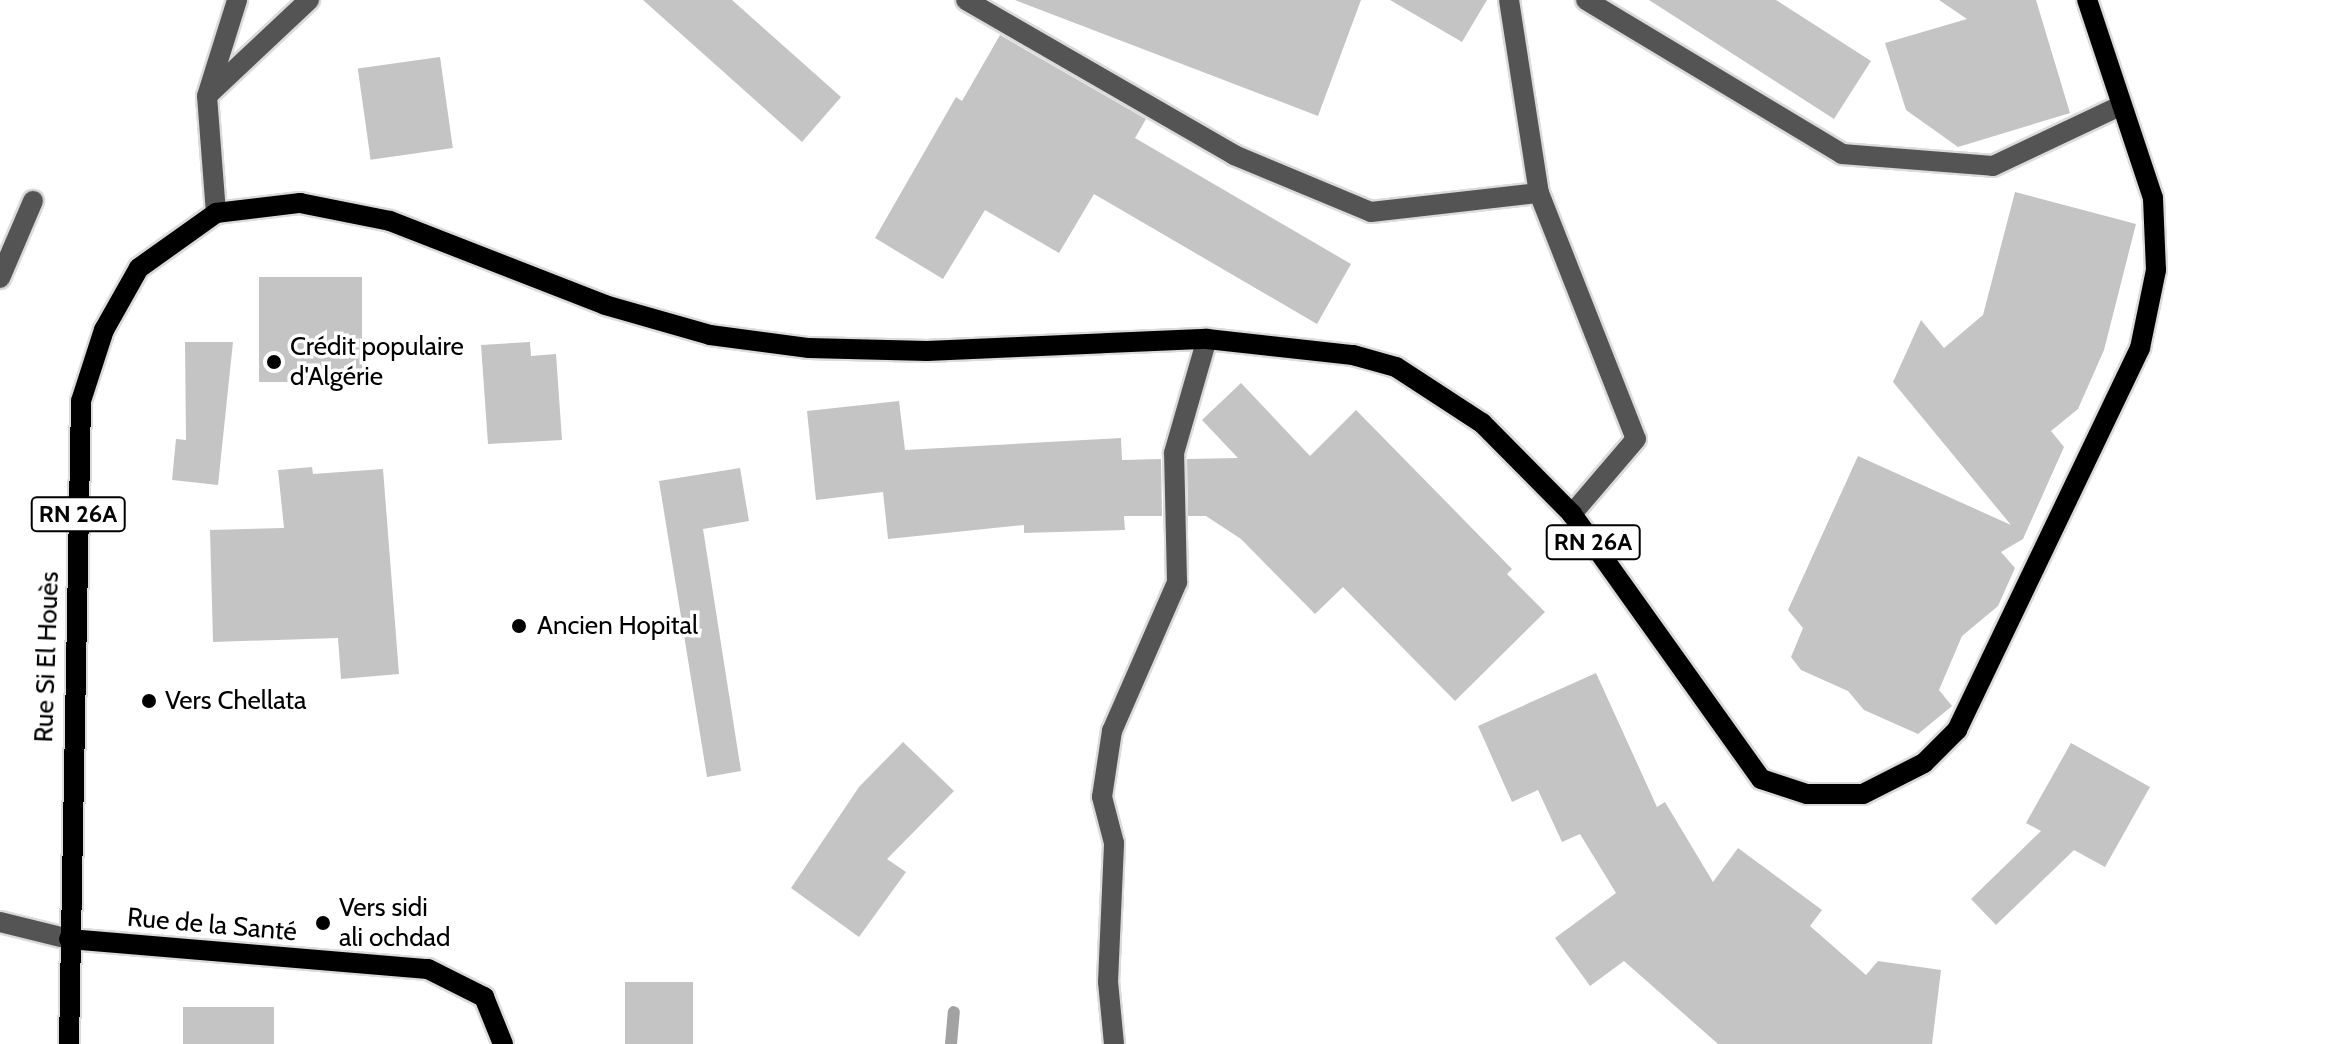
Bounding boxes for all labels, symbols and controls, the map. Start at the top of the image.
place label: Crédit populaire d'Algérie [290,331,464,392]
marker: Crédit populaire d'Algérie [265,353,283,371]
road number: RN 26A [30,494,126,534]
road number: RN 26A [1545,522,1641,562]
street label: Rue Si El Houès [28,571,66,743]
place label: Ancien Hopital [537,610,698,642]
marker: Ancien Hopital [508,615,530,637]
place label: Vers Chellata [165,685,307,717]
marker: Vers Chellata [140,692,158,710]
place label: Vers sidi ali ochdad [339,892,451,954]
street label: Rue de la Santé [126,902,298,948]
marker: Vers sidi ali ochdad [314,914,332,932]

